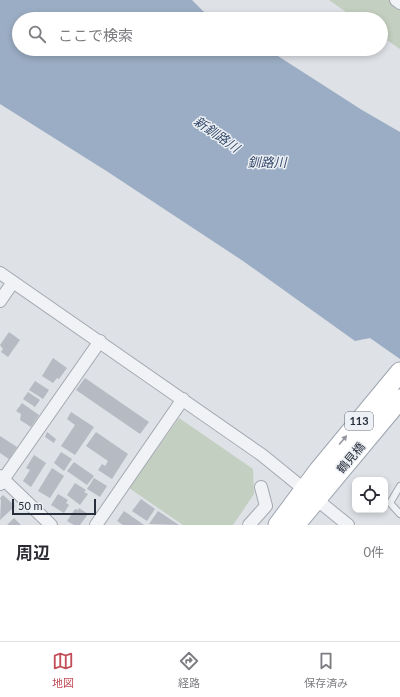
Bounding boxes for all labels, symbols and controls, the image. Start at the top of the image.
search box [12,12,388,56]
icon: search [26,23,48,45]
text: ここで検索 [58,26,133,44]
water label: 新釧路川 [191,113,245,157]
water label: 釧路川 [247,154,288,170]
road number: 113 [345,412,373,430]
one-way arrow [339,435,348,446]
street label: 鶴見橋 [333,439,368,476]
map controls [352,477,388,513]
button: locate [352,477,388,513]
scale bar [12,497,96,516]
text: 50 m [18,499,43,512]
text: 周辺 [16,542,50,563]
text: 0件 [363,544,384,560]
tab: 地図 [52,650,74,690]
tab: 経路 [178,650,200,690]
tab: 保存済み [304,650,348,690]

